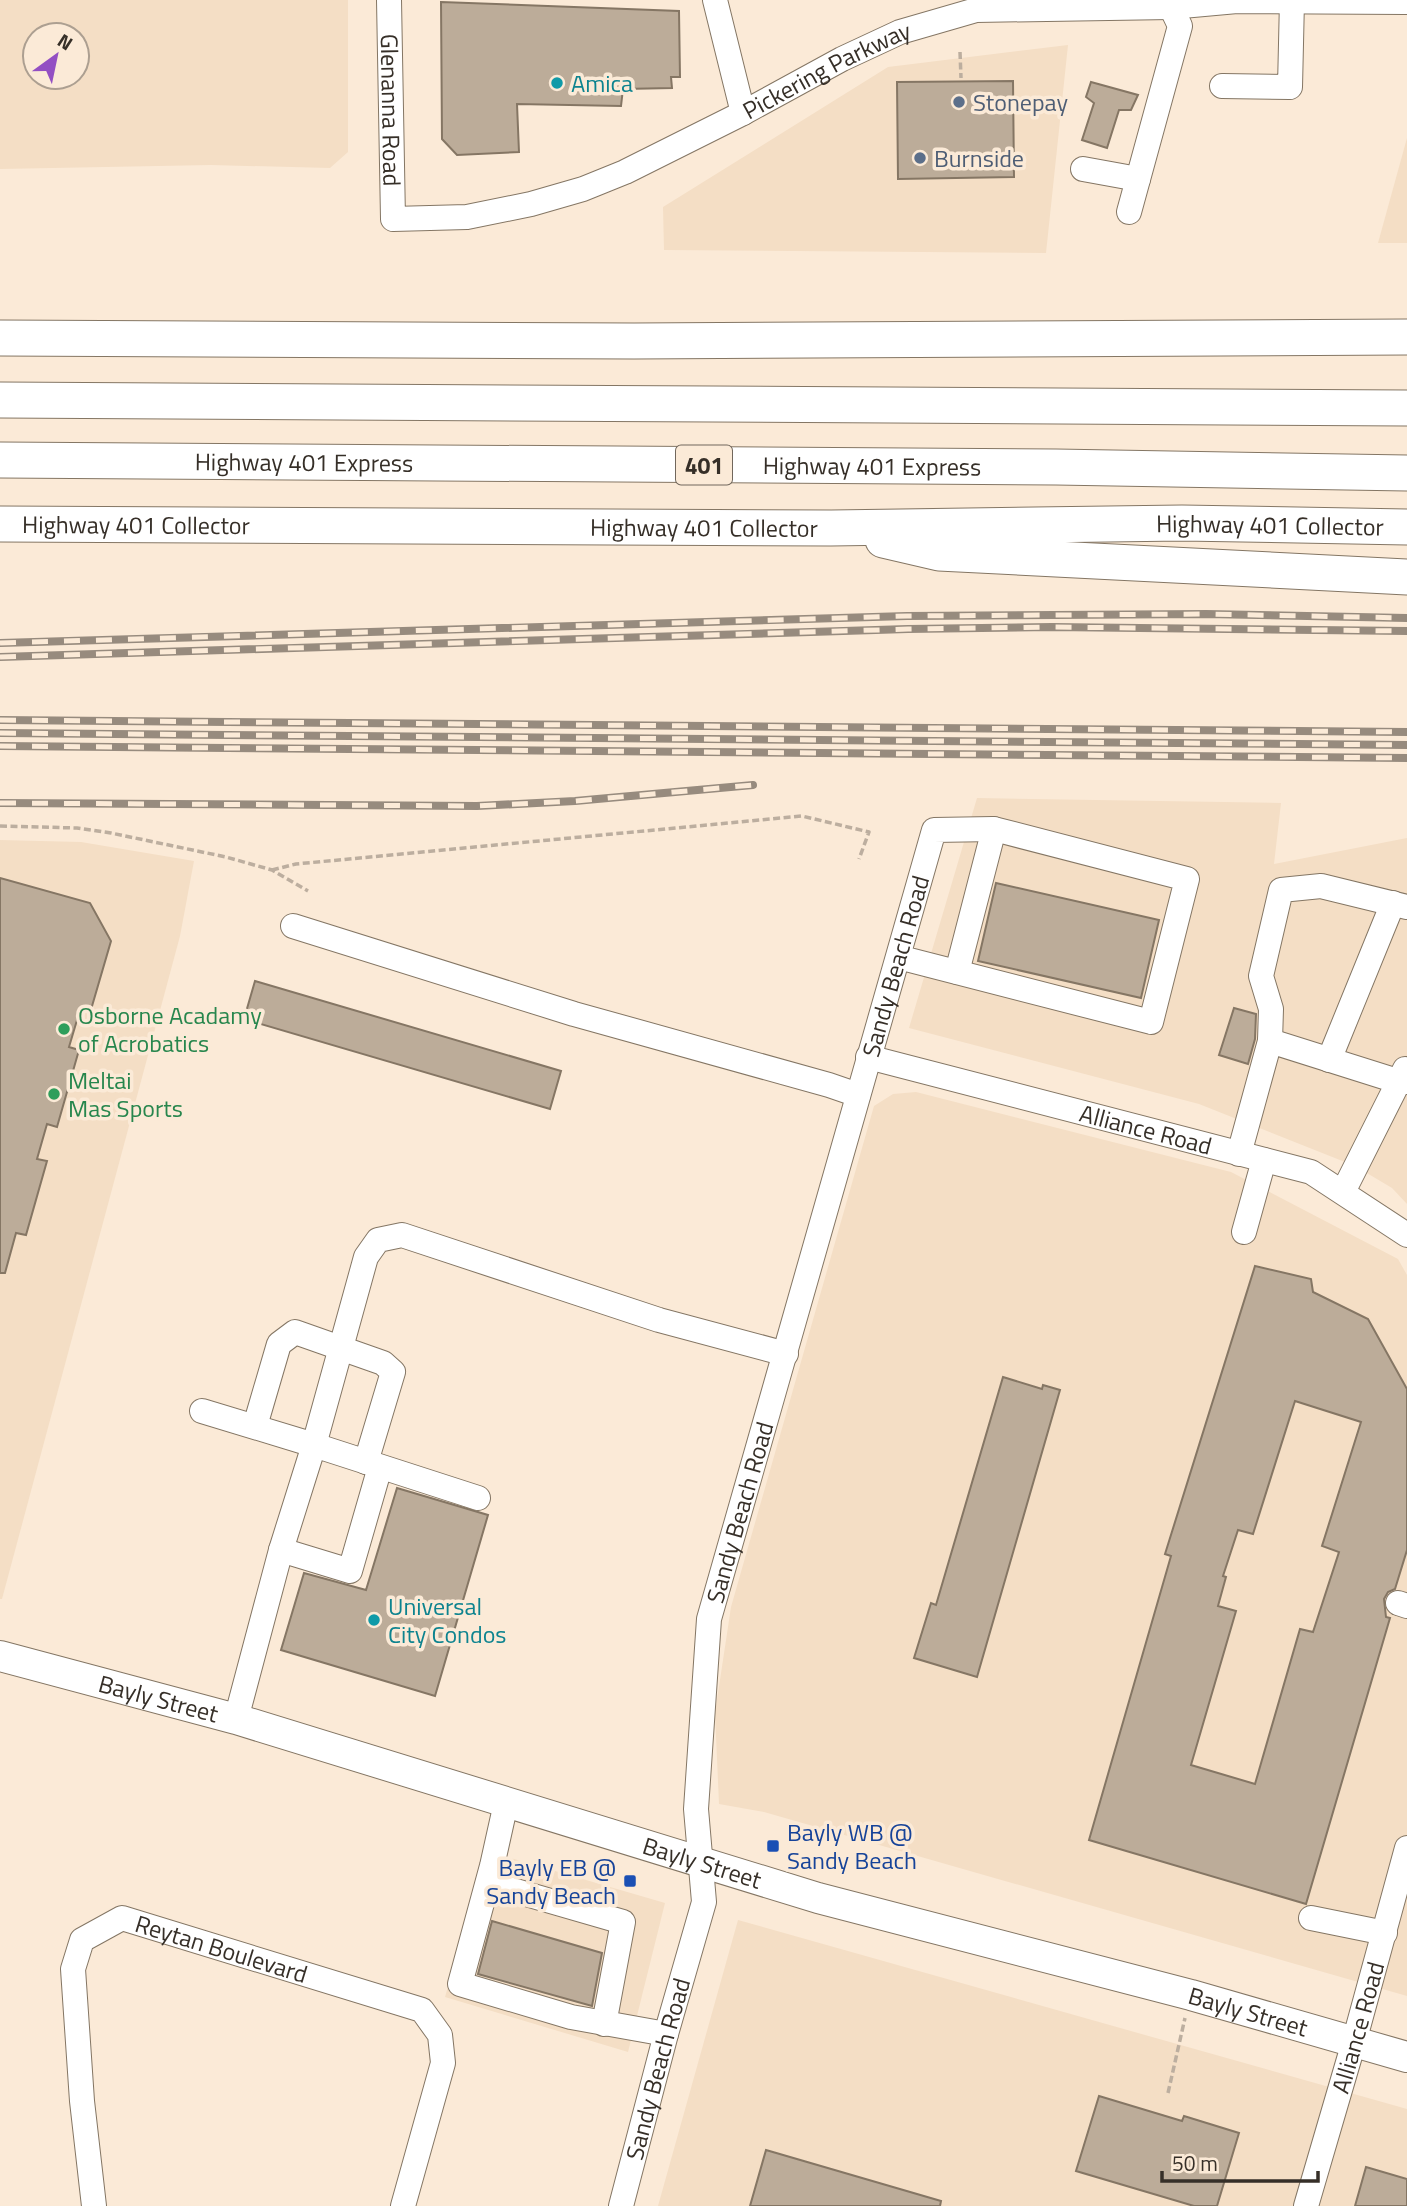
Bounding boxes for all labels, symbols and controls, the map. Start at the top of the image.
street label: Pickering Parkway [736,12,915,128]
north arrow [21,21,91,91]
text: N [52,26,79,57]
street label: Glenanna Road [372,33,410,187]
place label: Amica [571,65,633,101]
marker: Amica [549,75,565,91]
place label: Stonepay [973,84,1068,120]
marker: Stonepay [951,94,967,110]
place label: Burnside [934,140,1024,176]
marker: Burnside [912,150,928,166]
street label: Highway 401 Express [195,443,413,481]
road number: 401 [676,446,732,485]
street label: Highway 401 Express [763,447,981,485]
street label: Highway 401 Collector [1156,505,1384,545]
street label: Highway 401 Collector [22,506,250,543]
street label: Highway 401 Collector [590,509,818,546]
street label: Sandy Beach Road [852,871,938,1061]
place label: Osborne Acadamy of Acrobatics [78,997,262,1061]
marker: Osborne Acadamy of Acrobatics [56,1021,72,1037]
place label: Meltai Mas Sports [68,1062,183,1126]
marker: Meltai Mas Sports [46,1086,62,1102]
street label: Alliance Road [1076,1095,1216,1164]
street label: Sandy Beach Road [696,1417,782,1607]
place label: Universal City Condos [388,1588,507,1652]
marker: Universal City Condos [366,1612,382,1628]
street label: Bayly Street [95,1665,223,1732]
place label: Bayly WB @ Sandy Beach [787,1814,917,1878]
street label: Bayly Street [638,1827,767,1898]
marker: Bayly WB @ Sandy Beach [765,1838,781,1854]
place label: Bayly EB @ Sandy Beach [486,1849,616,1913]
marker: Bayly EB @ Sandy Beach [622,1873,638,1889]
street label: Reytan Boulevard [131,1905,312,1992]
street label: Alliance Road [1322,1957,1393,2097]
street label: Sandy Beach Road [616,1974,699,2164]
street label: Bayly Street [1184,1977,1313,2046]
scale bar [1162,2140,1318,2184]
text: 50 m [1172,2147,1218,2179]

